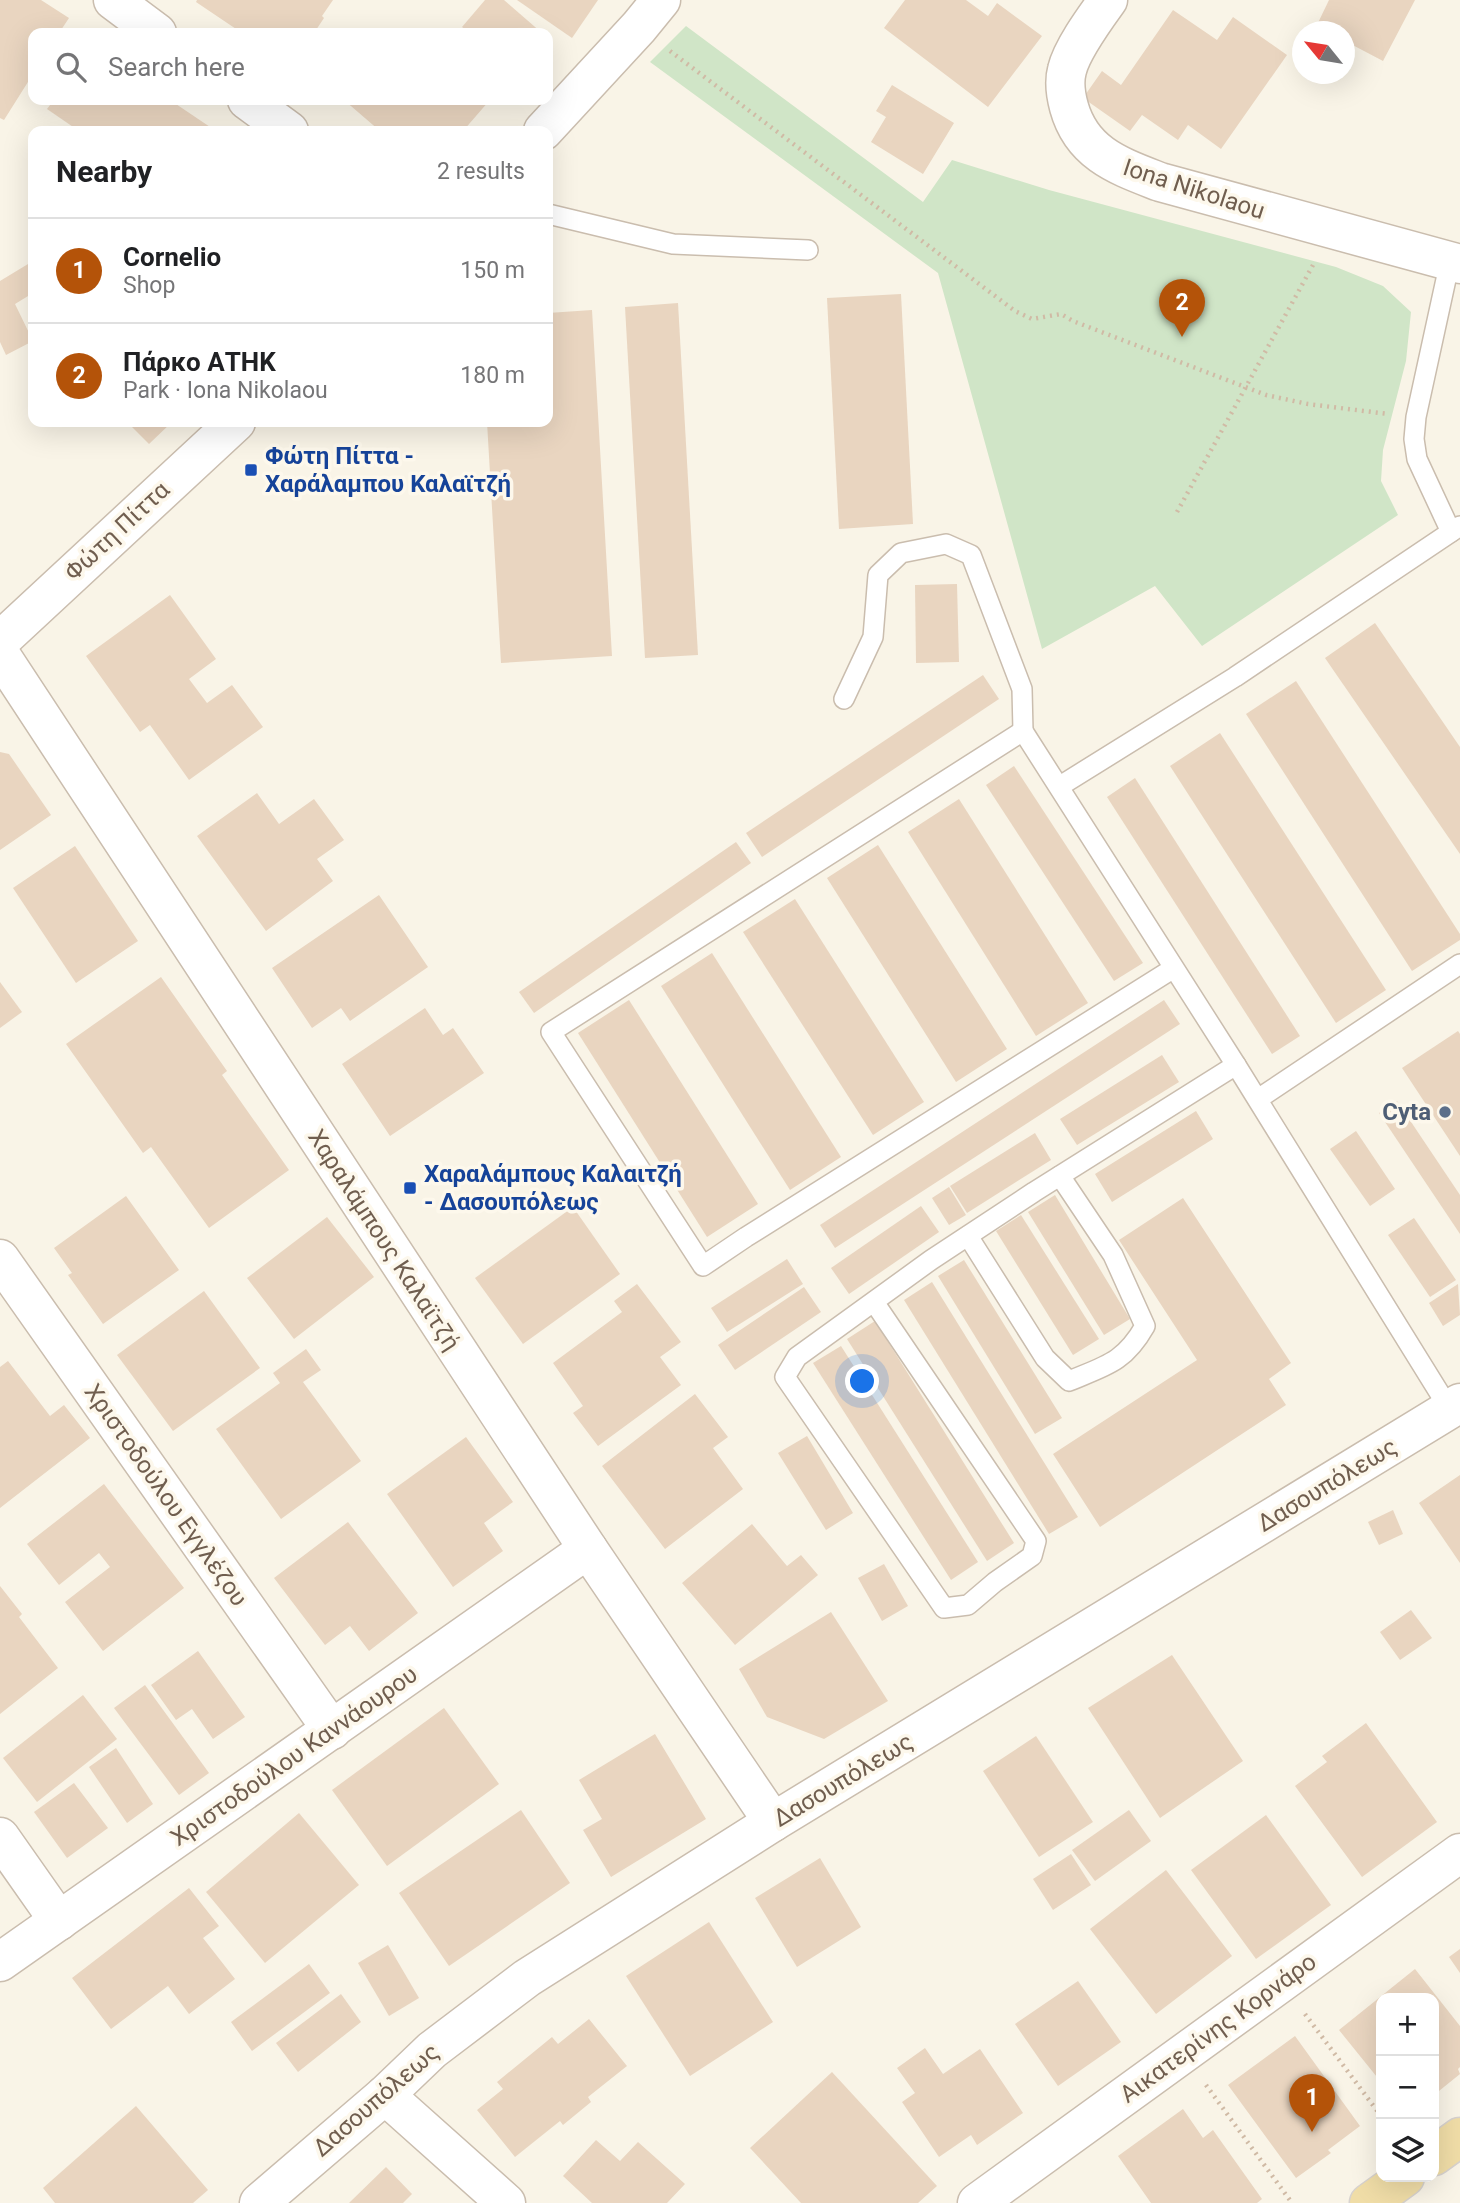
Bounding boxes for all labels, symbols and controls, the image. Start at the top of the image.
north arrow [1292,21,1355,84]
search box [28,28,553,105]
icon: search [52,48,90,86]
text: Search here [108,52,245,82]
street label: Iona Nikolaou [1120,153,1268,225]
text: Nearby [56,154,152,189]
text: 2 results [437,158,525,185]
text: Cornelio [123,242,221,272]
text: 1 [72,257,86,284]
text: 150 m [460,257,525,284]
text: Shop [123,272,175,299]
pin: 2 [1159,279,1205,337]
text: Πάρκο ΑΤΗΚ [123,347,276,377]
text: 2 [72,362,86,389]
text: 180 m [460,362,525,389]
text: Park · Iona Nikolaou [123,377,328,404]
place label: Φώτη Πίττα - Χαράλαμπου Καλαϊτζή [265,442,511,498]
marker: Φώτη Πίττα - Χαράλαμπου Καλαϊτζή [243,462,259,478]
street label: Φώτη Πίττα [59,475,175,586]
place label: Cyta [1382,1098,1431,1126]
marker: Cyta [1437,1104,1453,1120]
street label: Χαραλάμπους Καλαϊτζή [302,1124,466,1356]
place label: Χαραλάμπους Καλαιτζή - Δασουπόλεως [424,1160,682,1216]
marker: Χαραλάμπους Καλαιτζή - Δασουπόλεως [402,1180,418,1196]
your location [845,1364,879,1398]
street label: Χριστοδούλου Εγγλέζου [79,1379,253,1611]
street label: Δασουπόλεως [1252,1432,1402,1538]
street label: Χριστοδούλου Καννάουρου [165,1660,423,1852]
street label: Δασουπόλεως [768,1727,918,1833]
street label: Αικατερίνης Κορνάρο [1114,1947,1322,2109]
map controls [1376,1993,1439,2182]
button: + [1376,1993,1439,2056]
street label: Δασουπόλεως [307,2038,445,2162]
button: − [1376,2056,1439,2119]
pin: 1 [1289,2074,1335,2132]
button: layers [1376,2119,1439,2182]

